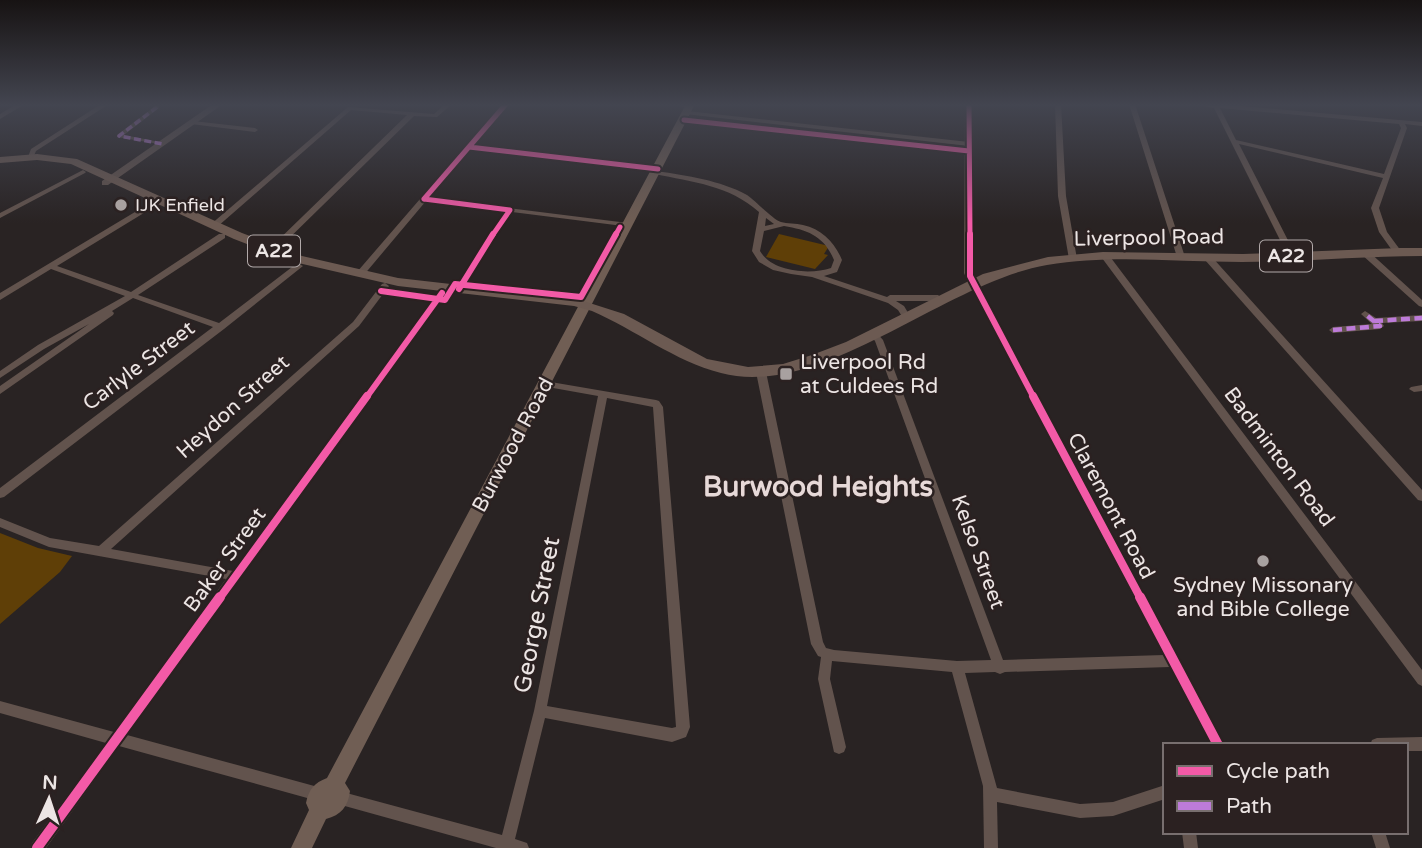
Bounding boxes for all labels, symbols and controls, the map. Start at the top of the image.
place label: IJK Enfield [135,194,225,216]
marker: IJK Enfield [113,197,129,213]
street label: Liverpool Road [1074,224,1224,252]
road number: A22 [248,235,300,266]
road number: A22 [1260,240,1312,272]
street label: Carlyle Street [78,316,200,416]
street label: Heydon Street [172,350,294,464]
place label: Liverpool Rd at Culdees Rd [800,350,938,399]
marker: Liverpool Rd at Culdees Rd [778,366,794,382]
street label: Burwood Road [467,373,559,517]
street label: Badminton Road [1218,382,1340,532]
street label: Claremont Road [1062,429,1160,583]
district label: Burwood Heights [703,470,933,504]
street label: Kelso Street [946,492,1010,612]
street label: Baker Street [179,503,271,617]
street label: George Street [508,534,566,696]
marker: Sydney Missonary and Bible College [1255,553,1271,569]
place label: Sydney Missonary and Bible College [1173,573,1353,622]
legend [1163,743,1408,834]
text: Cycle path [1226,759,1330,784]
north arrow [14,764,84,834]
text: N [42,772,58,794]
text: Path [1226,794,1272,819]

